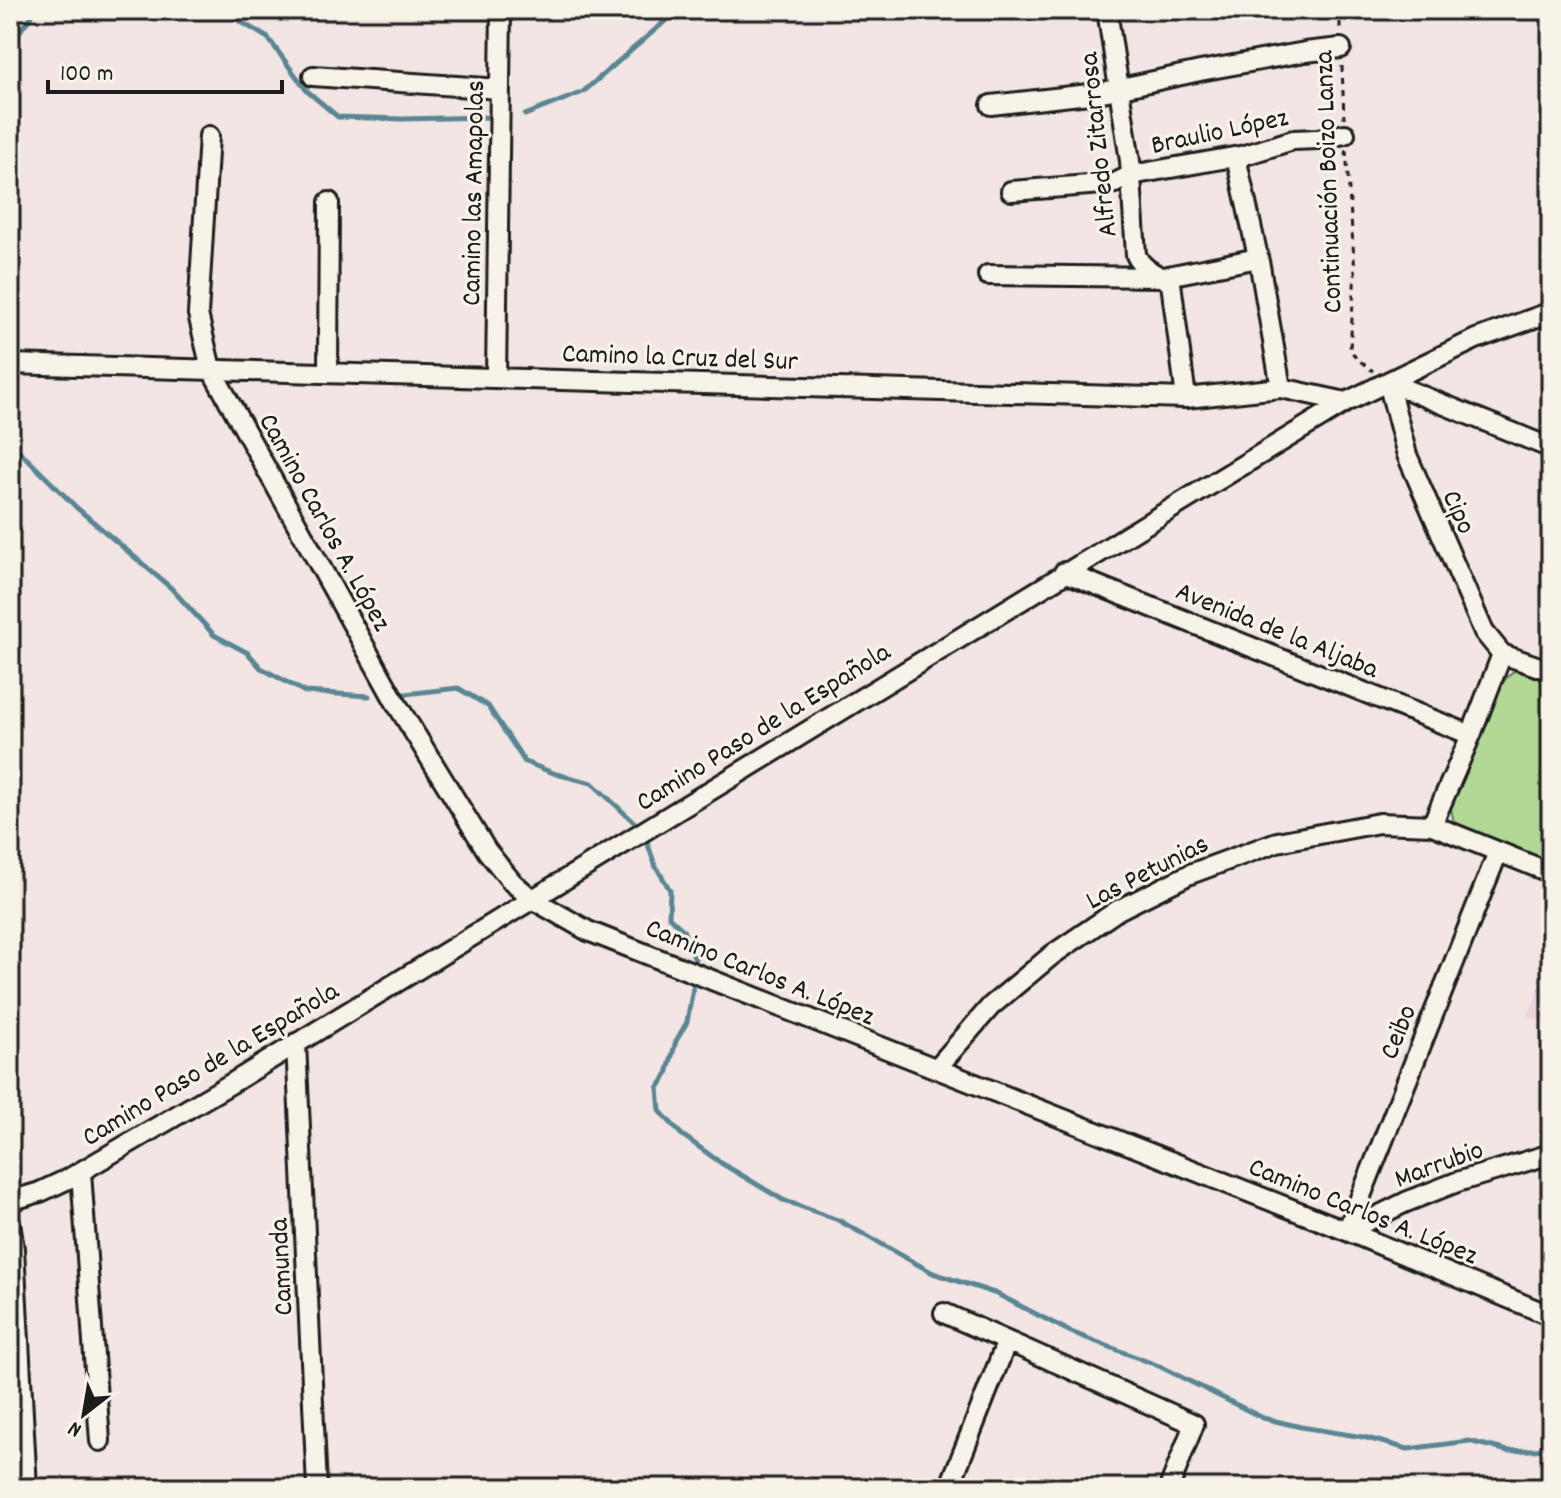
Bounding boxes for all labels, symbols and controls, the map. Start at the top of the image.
scale bar [48,44,282,94]
street label: Alfredo Zitarrosa [1071,49,1131,239]
street label: Continuación Boizo Lanza [1306,49,1356,314]
text: 100 m [60,58,113,92]
street label: Camino las Amapolas [454,80,498,306]
street label: Braulio López [1148,100,1293,168]
street label: Camino la Cruz del Sur [561,336,799,384]
street label: Camino Carlos A. López [246,407,399,640]
street label: Cipo [1429,485,1484,541]
street label: Avenida de la Aljaba [1169,574,1384,692]
street label: Camino Paso de la Española [630,634,900,824]
street label: Las Petunias [1080,826,1217,923]
street label: Camino Carlos A. López [639,910,880,1039]
street label: Camino Paso de la Española [76,973,348,1159]
street label: Ceibo [1372,999,1430,1066]
street label: Marrubio [1390,1132,1490,1201]
street label: Camino Carlos A. López [1242,1149,1483,1278]
street label: Camunda [261,1216,307,1316]
north arrow [44,1374,124,1454]
text: N [63,1412,88,1444]

